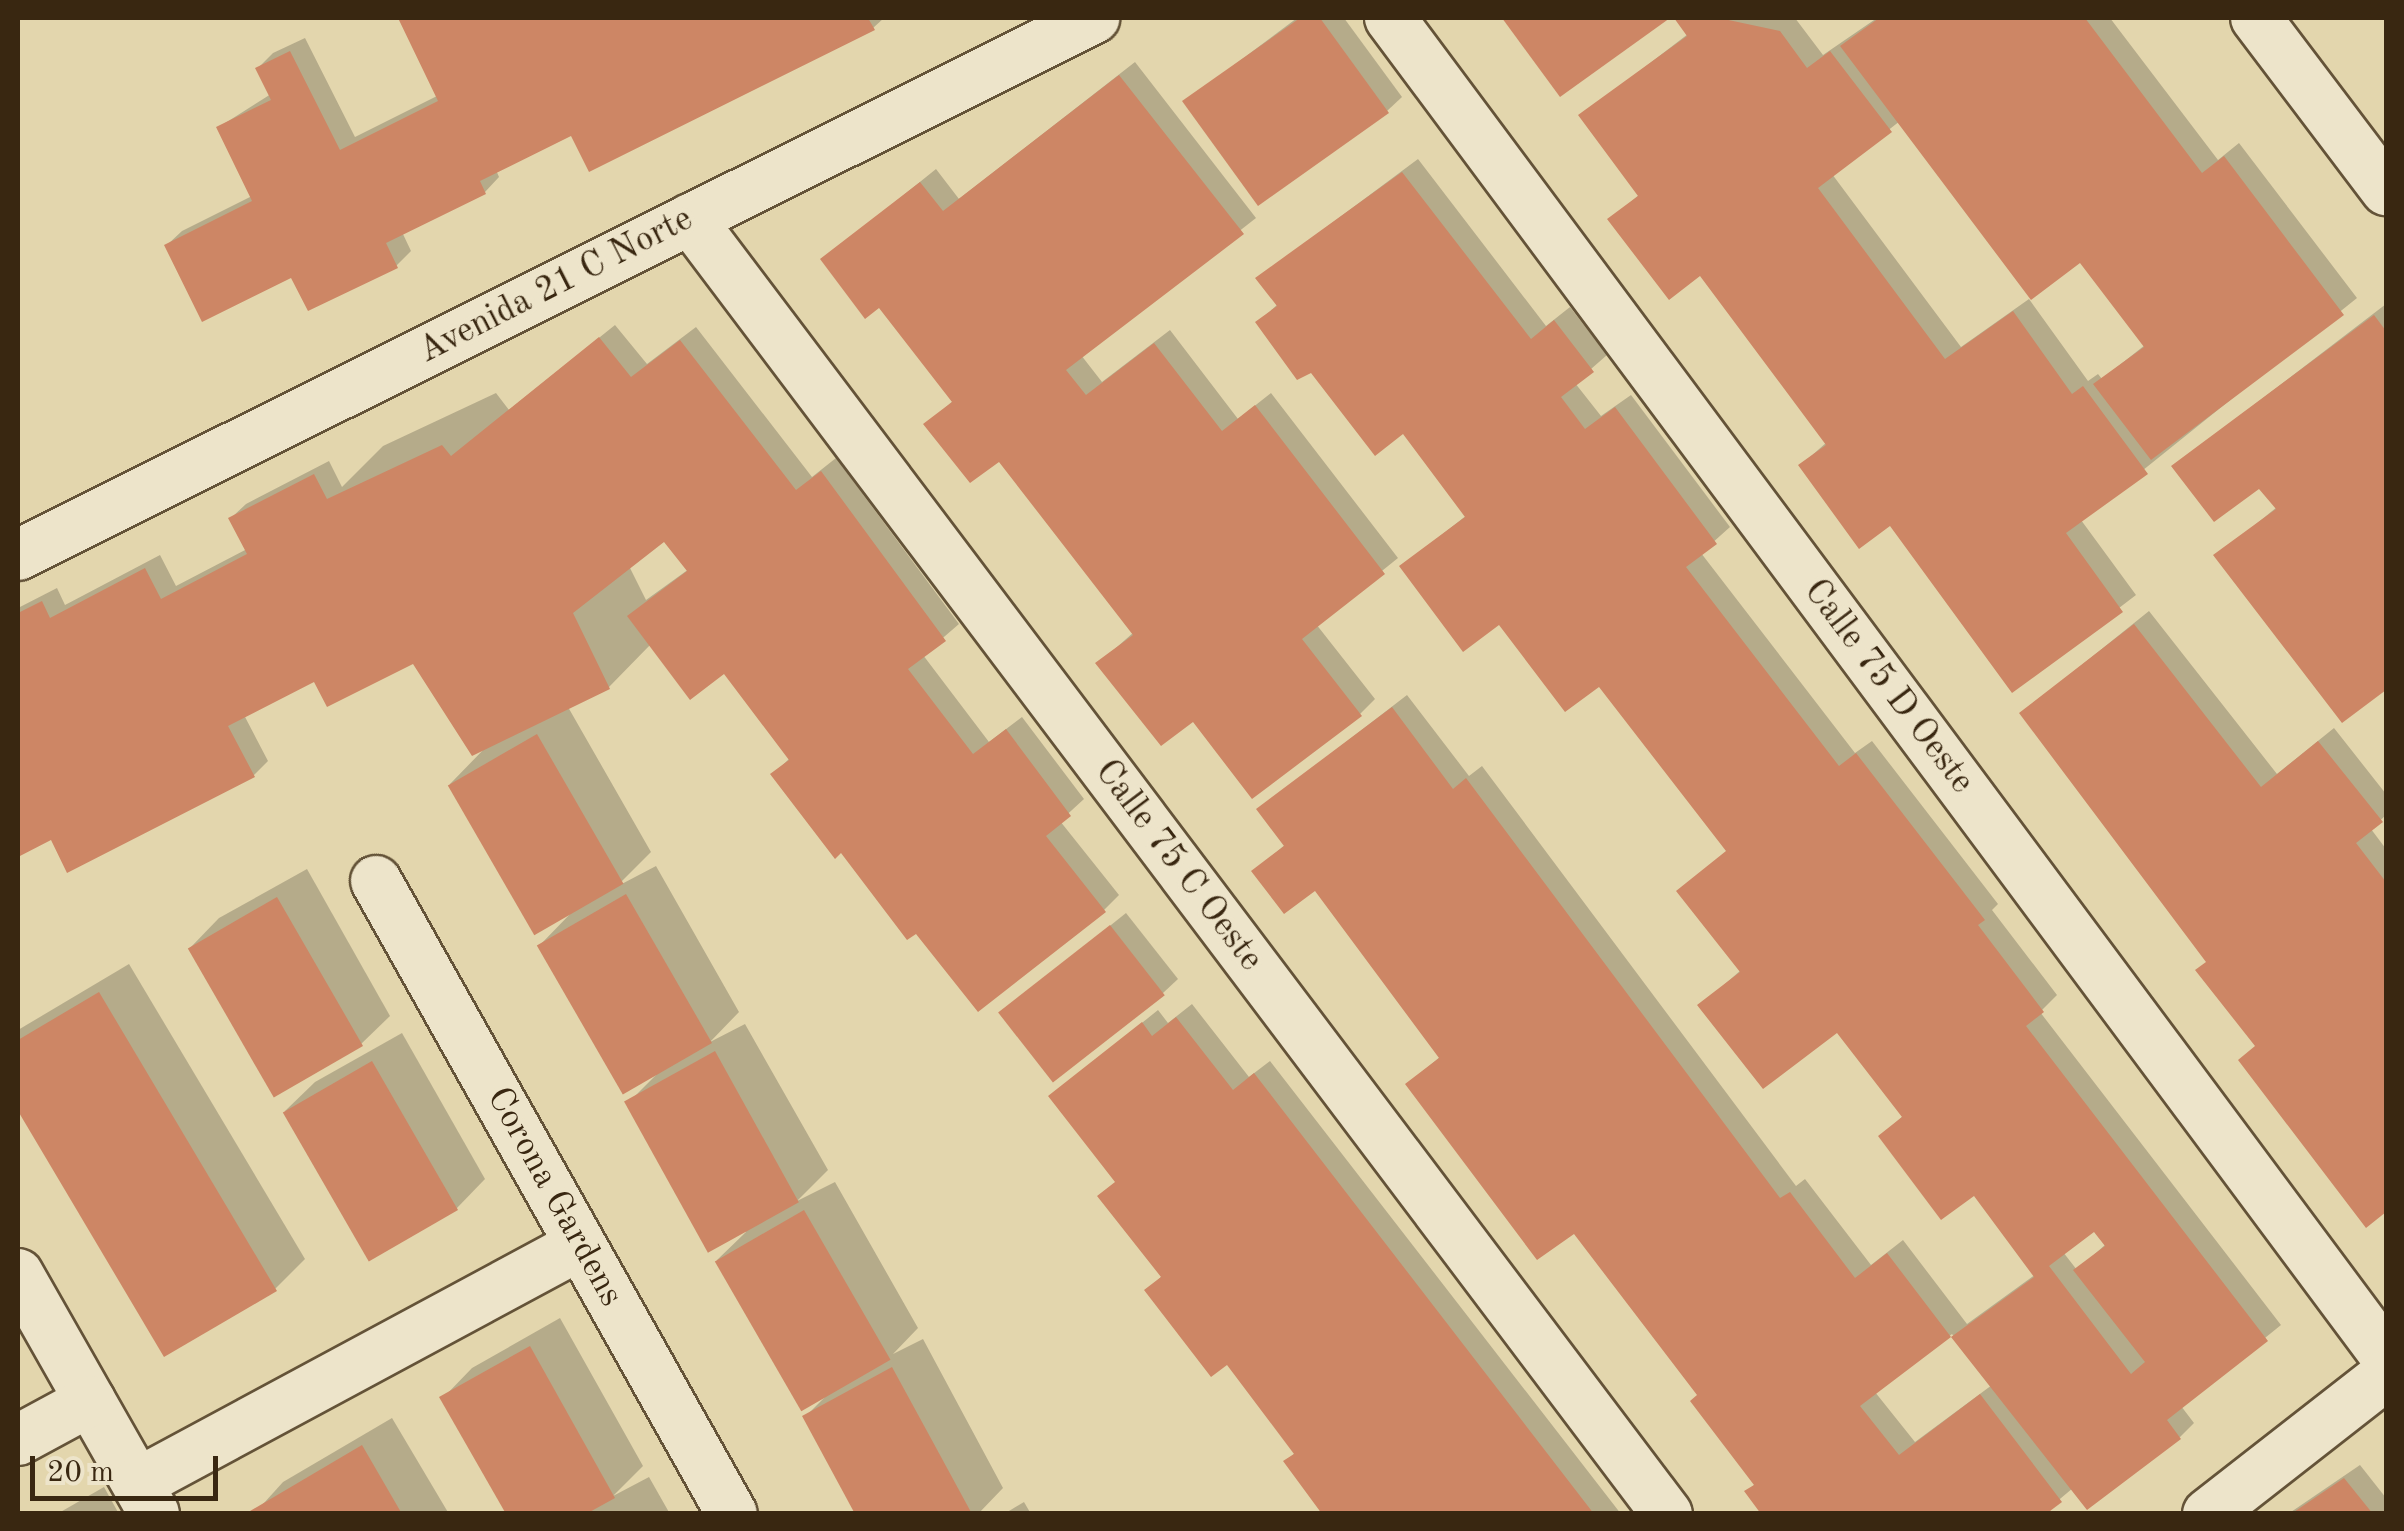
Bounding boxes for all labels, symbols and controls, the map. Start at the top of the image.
street label: Avenida 21 C Norte [412,199,700,373]
street label: Calle 75 D Oeste [1794,572,1982,802]
street label: Calle 75 C Oeste [1085,752,1271,980]
street label: Corona Gardens [477,1080,631,1314]
scale bar [35,1436,222,1498]
text: 20 m [47,1458,114,1488]

